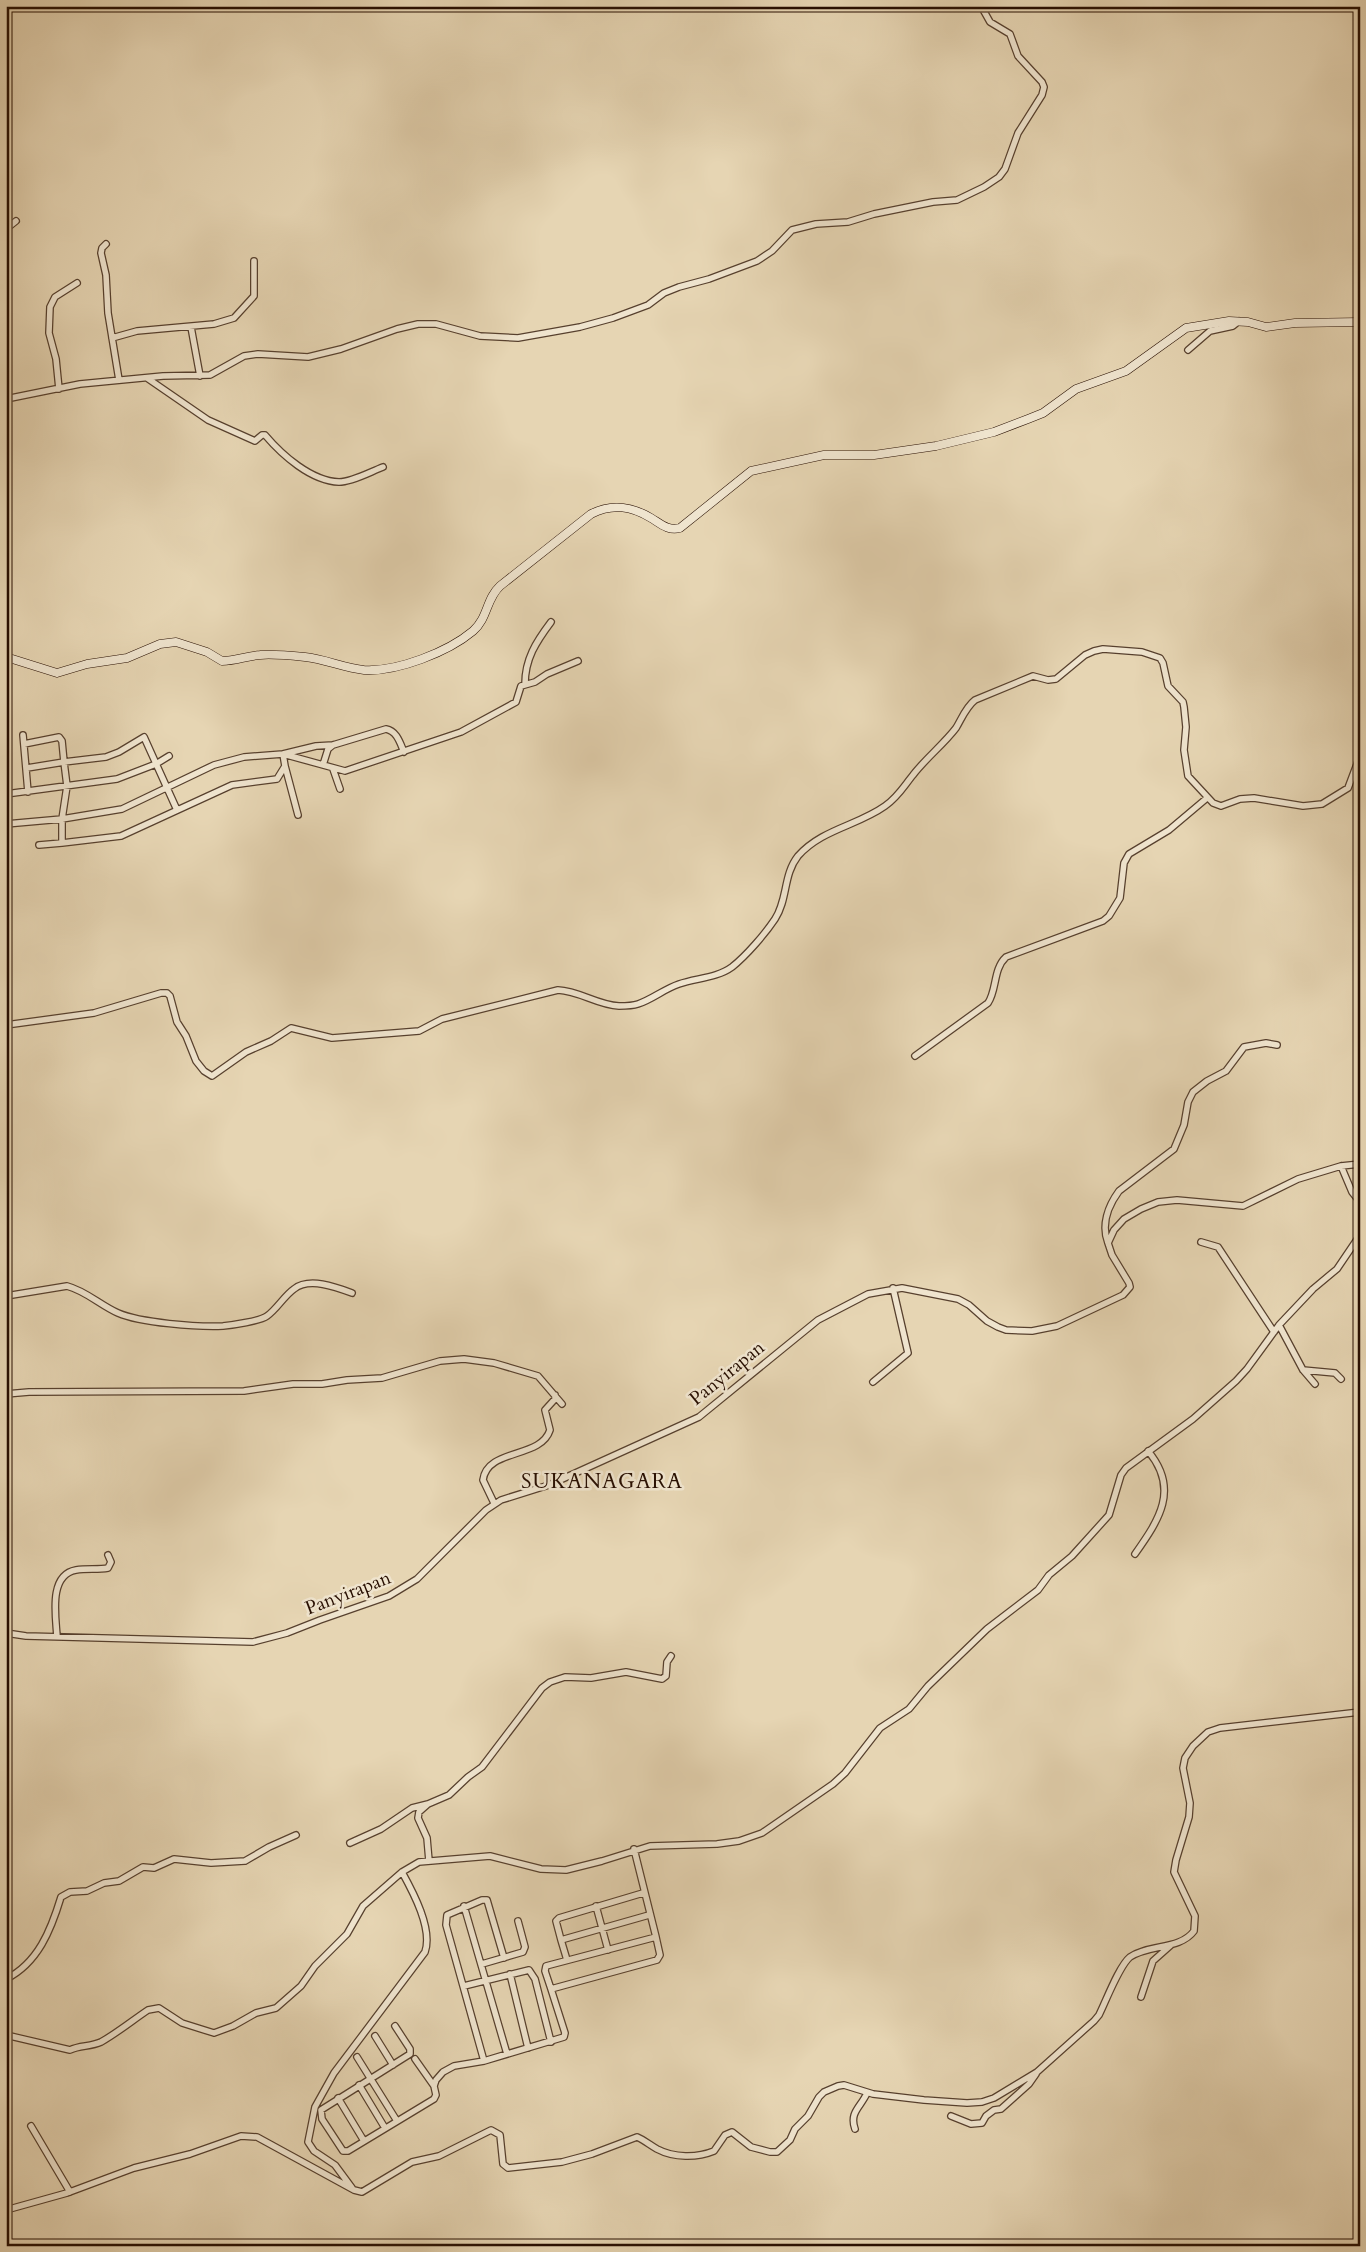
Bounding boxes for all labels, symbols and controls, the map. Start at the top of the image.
street label: Panyirapan [684,1334,770,1411]
district label: SUKANAGARA [521,1467,683,1496]
street label: Panyirapan [301,1565,395,1621]

